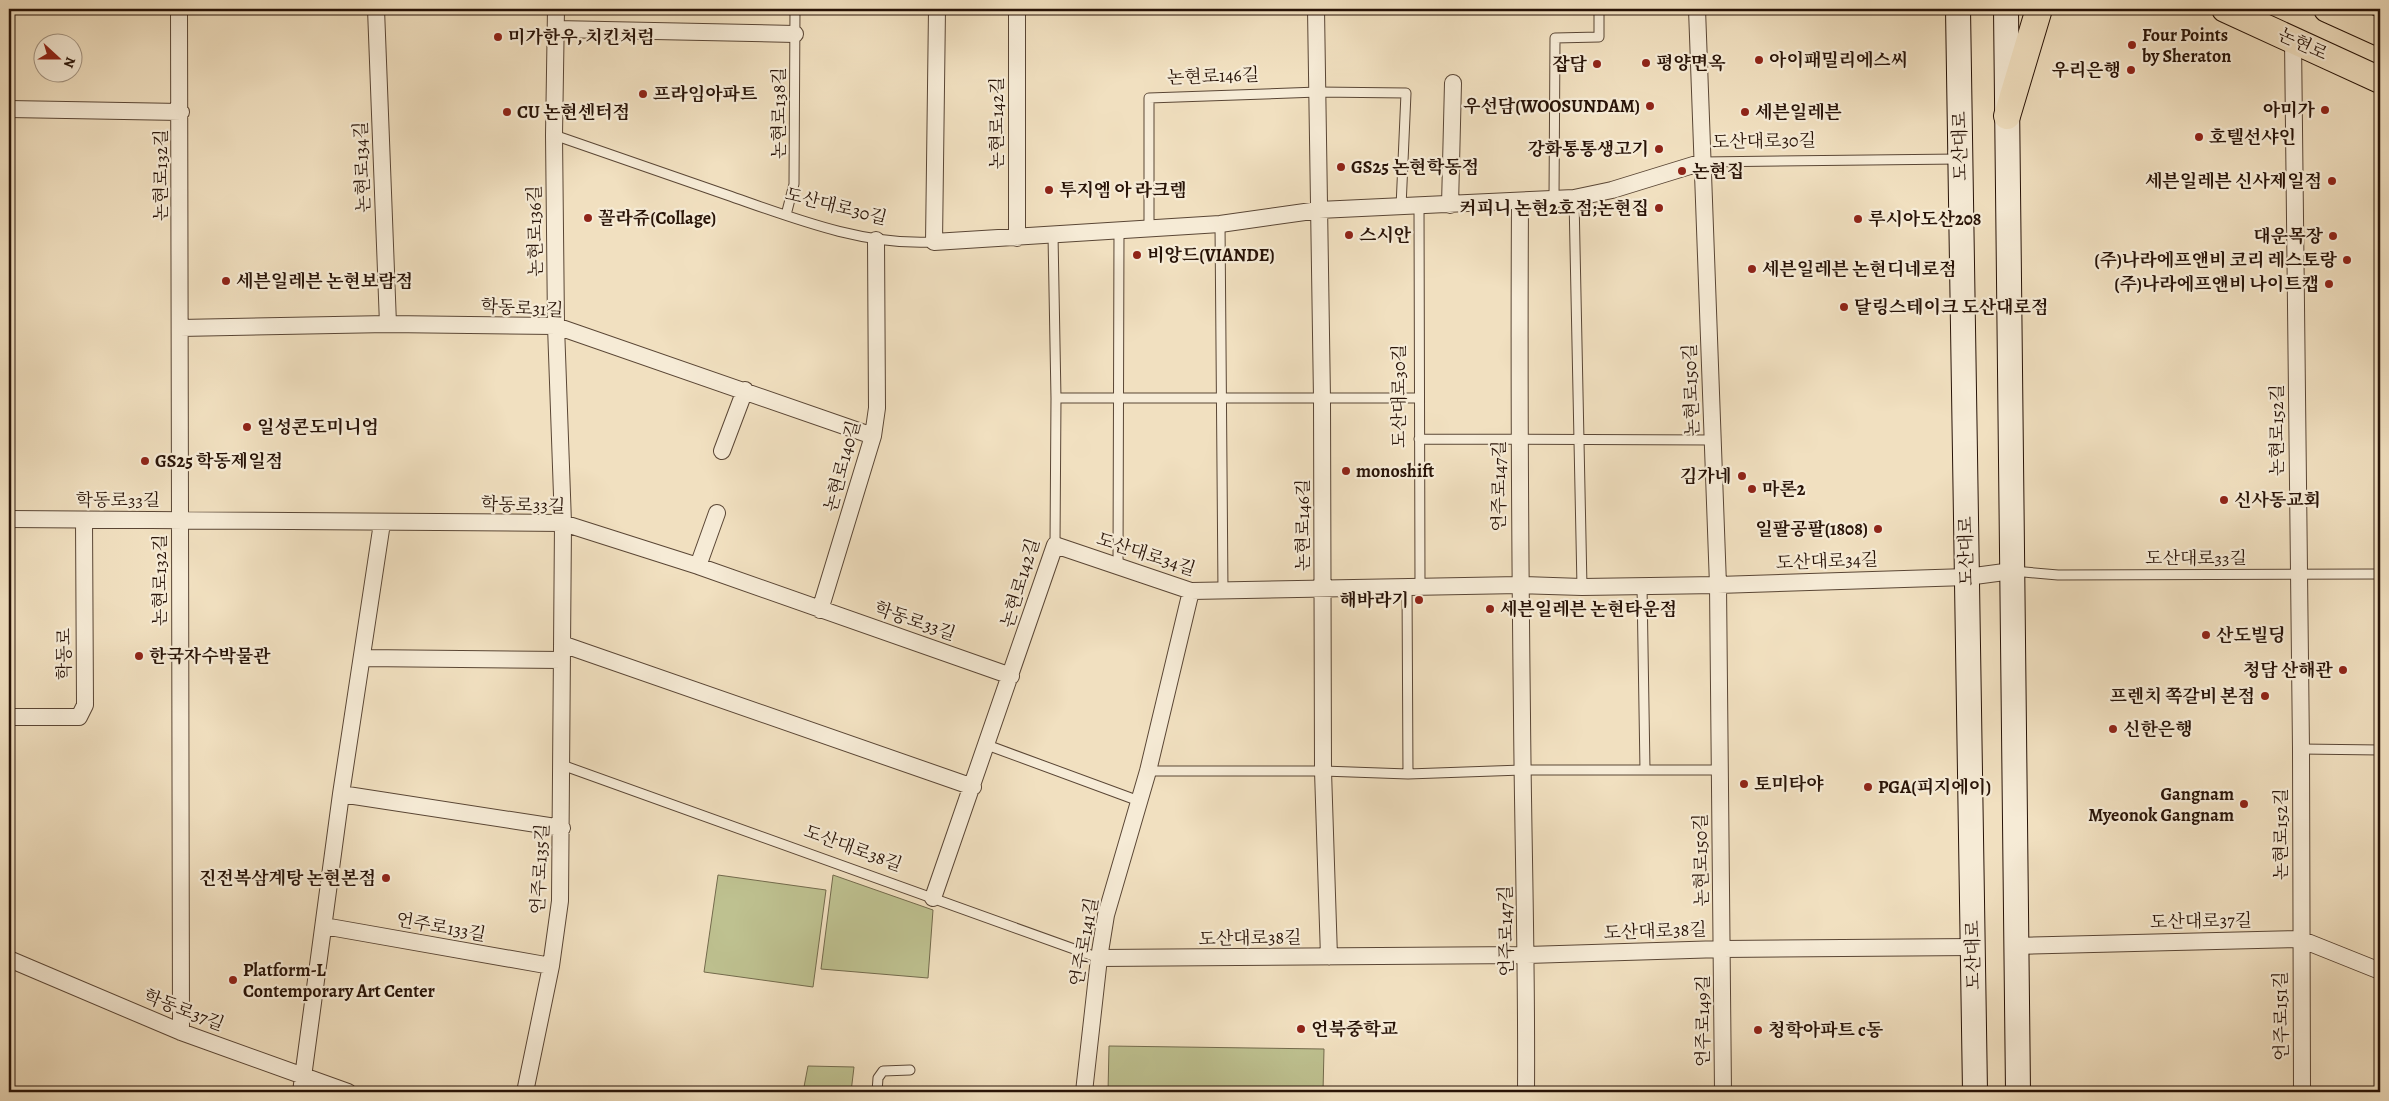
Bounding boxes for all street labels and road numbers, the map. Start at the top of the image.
street label: 논현로 [2274,22,2332,66]
street label: 논현로146길 [1167,62,1259,90]
street label: 논현로138길 [767,67,791,159]
street label: 논현로142길 [985,77,1009,169]
street label: 도산대로 [1947,111,1973,181]
street label: 논현로134길 [348,121,376,213]
street label: 도산대로30길 [1712,128,1816,154]
street label: 논현로132길 [149,129,173,221]
street label: 도산대로30길 [783,182,889,230]
street label: 논현로136길 [522,185,548,277]
street label: 학동로31길 [480,294,564,322]
street label: 논현로150길 [1677,343,1705,437]
street label: 도산대로30길 [1387,344,1411,448]
street label: 논현로152길 [2265,384,2289,476]
street label: 논현로140길 [818,418,866,514]
street label: 언주로147길 [1487,440,1511,532]
street label: 논현로146길 [1291,479,1315,571]
street label: 학동로33길 [76,488,160,512]
street label: 학동로33길 [480,492,566,518]
street label: 도산대로 [1953,516,1979,586]
street label: 도산대로34길 [1094,527,1198,581]
street label: 논현로132길 [148,534,172,626]
street label: 논현로142길 [995,535,1045,631]
street label: 도산대로33길 [2145,546,2247,570]
street label: 도산대로34길 [1775,547,1879,575]
street label: 학동로33길 [871,596,959,646]
street label: 학동로 [52,628,76,680]
street label: 논현로152길 [2269,788,2293,880]
street label: 논현로150길 [1688,813,1714,907]
street label: 도산대로38길 [800,819,906,877]
street label: 언주로135길 [526,823,554,915]
street label: 언주로147길 [1493,885,1519,977]
street label: 언주로141길 [1064,896,1104,988]
street label: 언주로133길 [394,907,488,947]
street label: 도산대로37길 [2150,908,2252,934]
street label: 도산대로38길 [1603,917,1707,945]
street label: 도산대로 [1960,920,1986,990]
street label: 도산대로38길 [1198,925,1302,951]
street label: 언주로151길 [2268,971,2294,1061]
street label: 언주로149길 [1691,975,1715,1067]
street label: 학동로37길 [140,984,228,1036]

